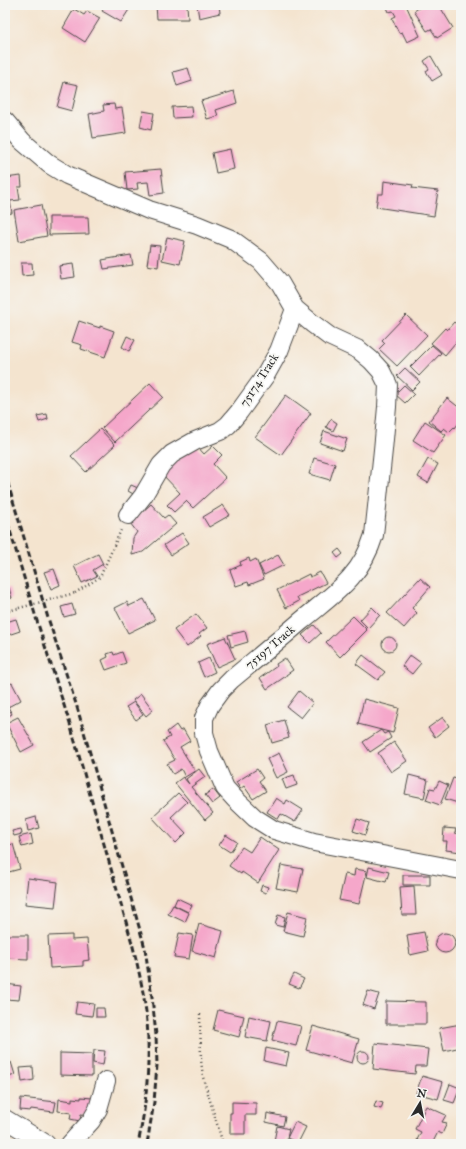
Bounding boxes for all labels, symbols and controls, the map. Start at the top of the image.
street label: 75174 Track [237,351,282,409]
street label: 75197 Track [242,622,298,672]
north arrow [400,1083,440,1123]
text: N [416,1086,428,1101]

